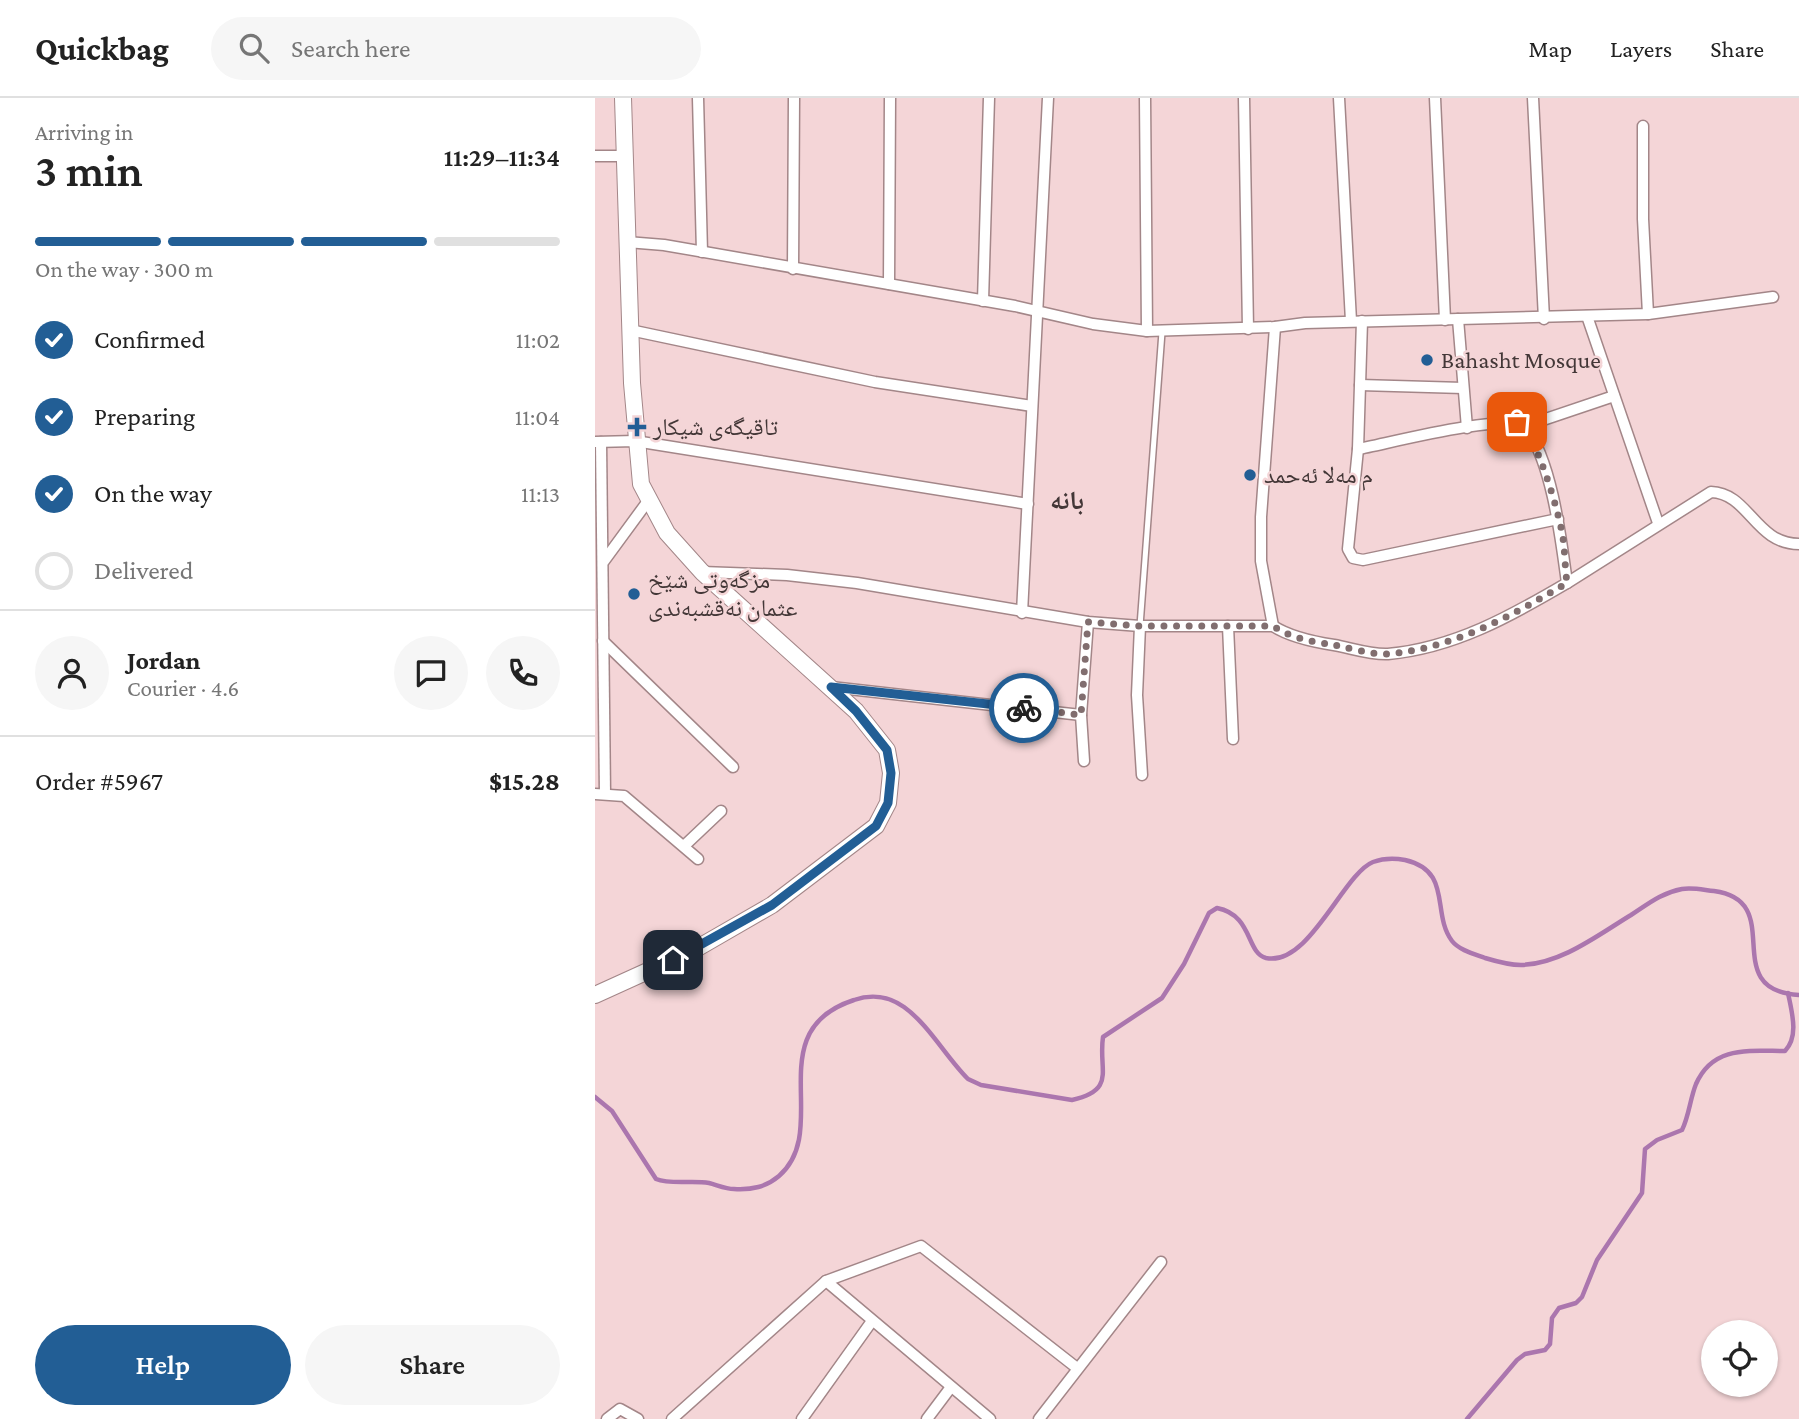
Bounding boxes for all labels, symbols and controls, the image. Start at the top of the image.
search box [211,17,701,80]
icon: search [235,29,273,67]
text: Quickbag [35,30,169,67]
text: Search here [291,34,410,63]
text: Map [1528,35,1572,62]
text: Layers [1610,35,1672,62]
text: Share [1710,35,1764,62]
text: Arriving in [35,119,133,145]
text: 11:29–11:34 [444,143,560,172]
text: 3 min [35,145,143,196]
text: On the way · 300 m [35,256,213,282]
icon: check [35,321,73,359]
text: Confirmed [94,325,205,354]
text: 11:02 [516,327,560,353]
place label: Bahasht Mosque [1441,346,1601,373]
marker: Bahasht Mosque [1419,352,1435,368]
pin [1487,392,1547,452]
icon: check [35,398,73,436]
text: Preparing [94,402,195,431]
icon: bag [1498,403,1536,441]
text: 11:04 [515,404,560,430]
place label: تاقیگەی شیکار [652,413,778,441]
marker: تاقیگەی شیکار [627,417,647,437]
place label: م مەلا ئەحمد [1264,461,1373,491]
marker: م مەلا ئەحمد [1242,467,1258,483]
icon: check [35,475,73,513]
text: On the way [94,479,212,508]
text: 11:13 [521,481,560,507]
district label: بانە [1050,486,1084,515]
text: Delivered [94,556,193,585]
place label: مزگەوتی شێخ عثمان نەقشبەندی [648,566,797,622]
marker: مزگەوتی شێخ عثمان نەقشبەندی [626,586,642,602]
button: person [35,636,109,710]
button: chat [394,636,468,710]
button: phone [486,636,560,710]
text: Jordan [127,646,201,675]
courier [989,673,1059,743]
text: Courier · 4.6 [127,675,239,701]
icon: bike [1005,689,1043,727]
text: Order #5967 [35,767,163,796]
text: $15.28 [489,767,560,796]
pin [643,930,703,990]
icon: home [654,941,692,979]
map controls [1701,1320,1778,1397]
button: locate [1701,1320,1778,1397]
button: Help [35,1325,291,1405]
button: Share [305,1325,560,1405]

